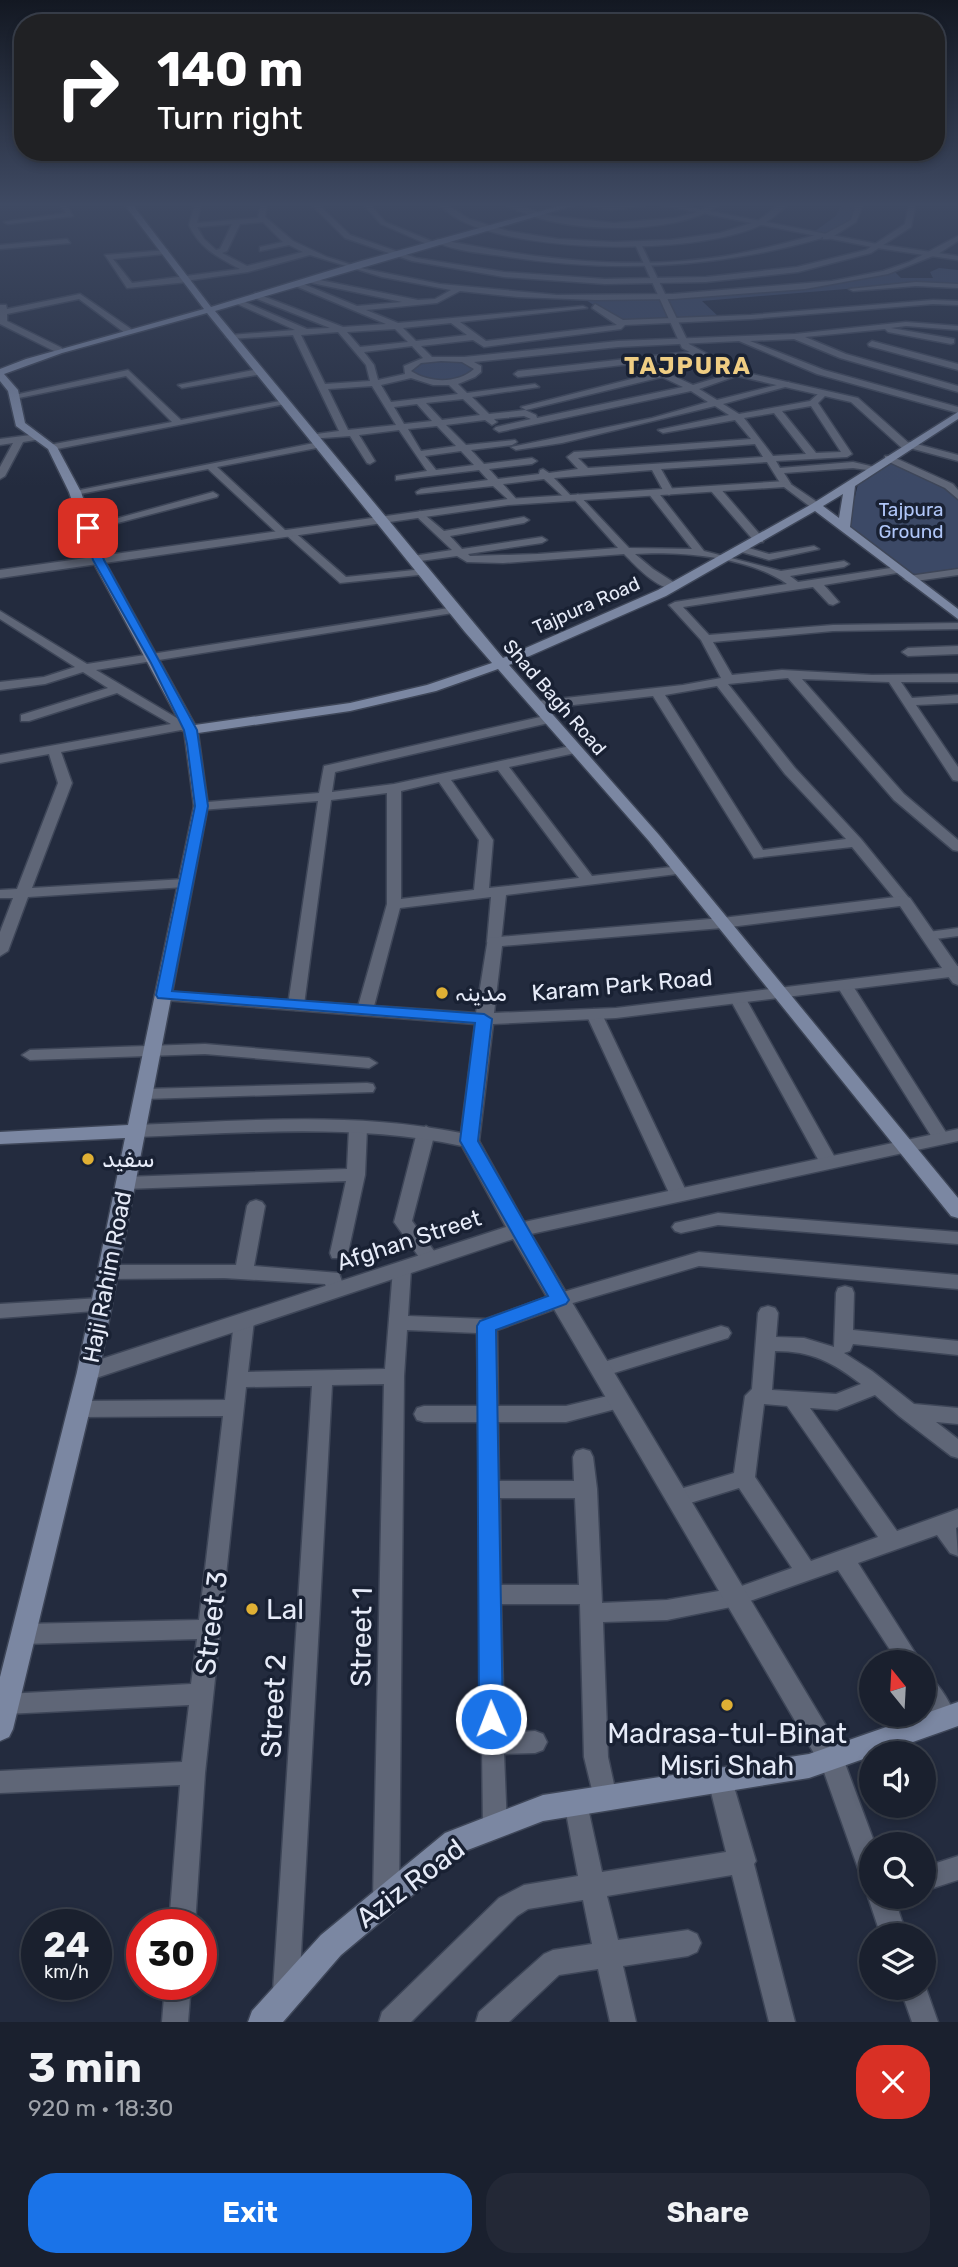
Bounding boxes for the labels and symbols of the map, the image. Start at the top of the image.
district label: TAJPURA [624,352,752,380]
pin [58,498,118,558]
park label: Tajpura Ground [878,498,944,543]
street label: Tajpura Road [529,572,643,639]
street label: Shad Bagh Road [498,635,611,760]
street label: Karam Park Road [530,963,714,1007]
place label: مدینہ [456,979,507,1007]
marker: مدینہ [434,985,450,1001]
place label: سفید [102,1145,155,1173]
marker: سفید [80,1151,96,1167]
street label: Haji Rahim Road [77,1189,137,1365]
street label: Afghan Street [333,1203,485,1277]
street label: Street 3 [189,1569,234,1677]
street label: Street 1 [344,1587,379,1687]
place label: Lal [266,1593,304,1626]
marker: Lal [244,1601,260,1617]
north arrow [859,1650,936,1727]
street label: Street 2 [254,1653,293,1759]
position arrow [454,1682,528,1756]
marker: Madrasa-tul-Binat Misri Shah [719,1697,735,1713]
place label: Madrasa-tul-Binat Misri Shah [607,1717,847,1782]
street label: Aziz Road [350,1832,471,1935]
speed limit sign: 30 [126,1909,217,2000]

